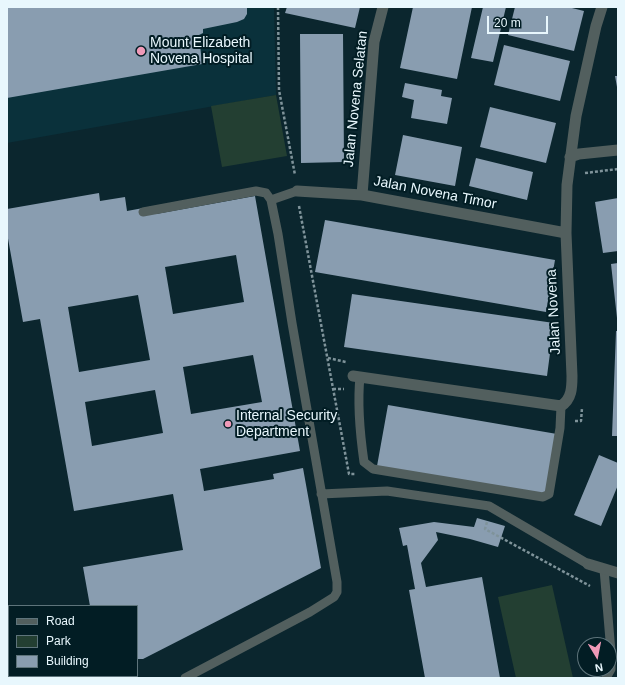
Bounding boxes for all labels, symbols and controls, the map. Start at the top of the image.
scale bar [489,8,550,34]
text: 20 m [494,16,521,30]
street label: Jalan Novena Selatan [340,30,372,168]
place label: Mount Elizabeth Novena Hospital [150,35,253,68]
marker: Mount Elizabeth Novena Hospital [135,45,147,57]
street label: Jalan Novena Timor [372,173,498,213]
street label: Jalan Novena [543,269,565,355]
place label: Internal Security Department [236,408,337,440]
marker: Internal Security Department [223,419,233,429]
legend [8,605,138,677]
text: Road [46,614,75,628]
text: Park [46,634,71,648]
north arrow [577,637,617,677]
text: Building [46,654,89,668]
text: N [594,661,604,674]

